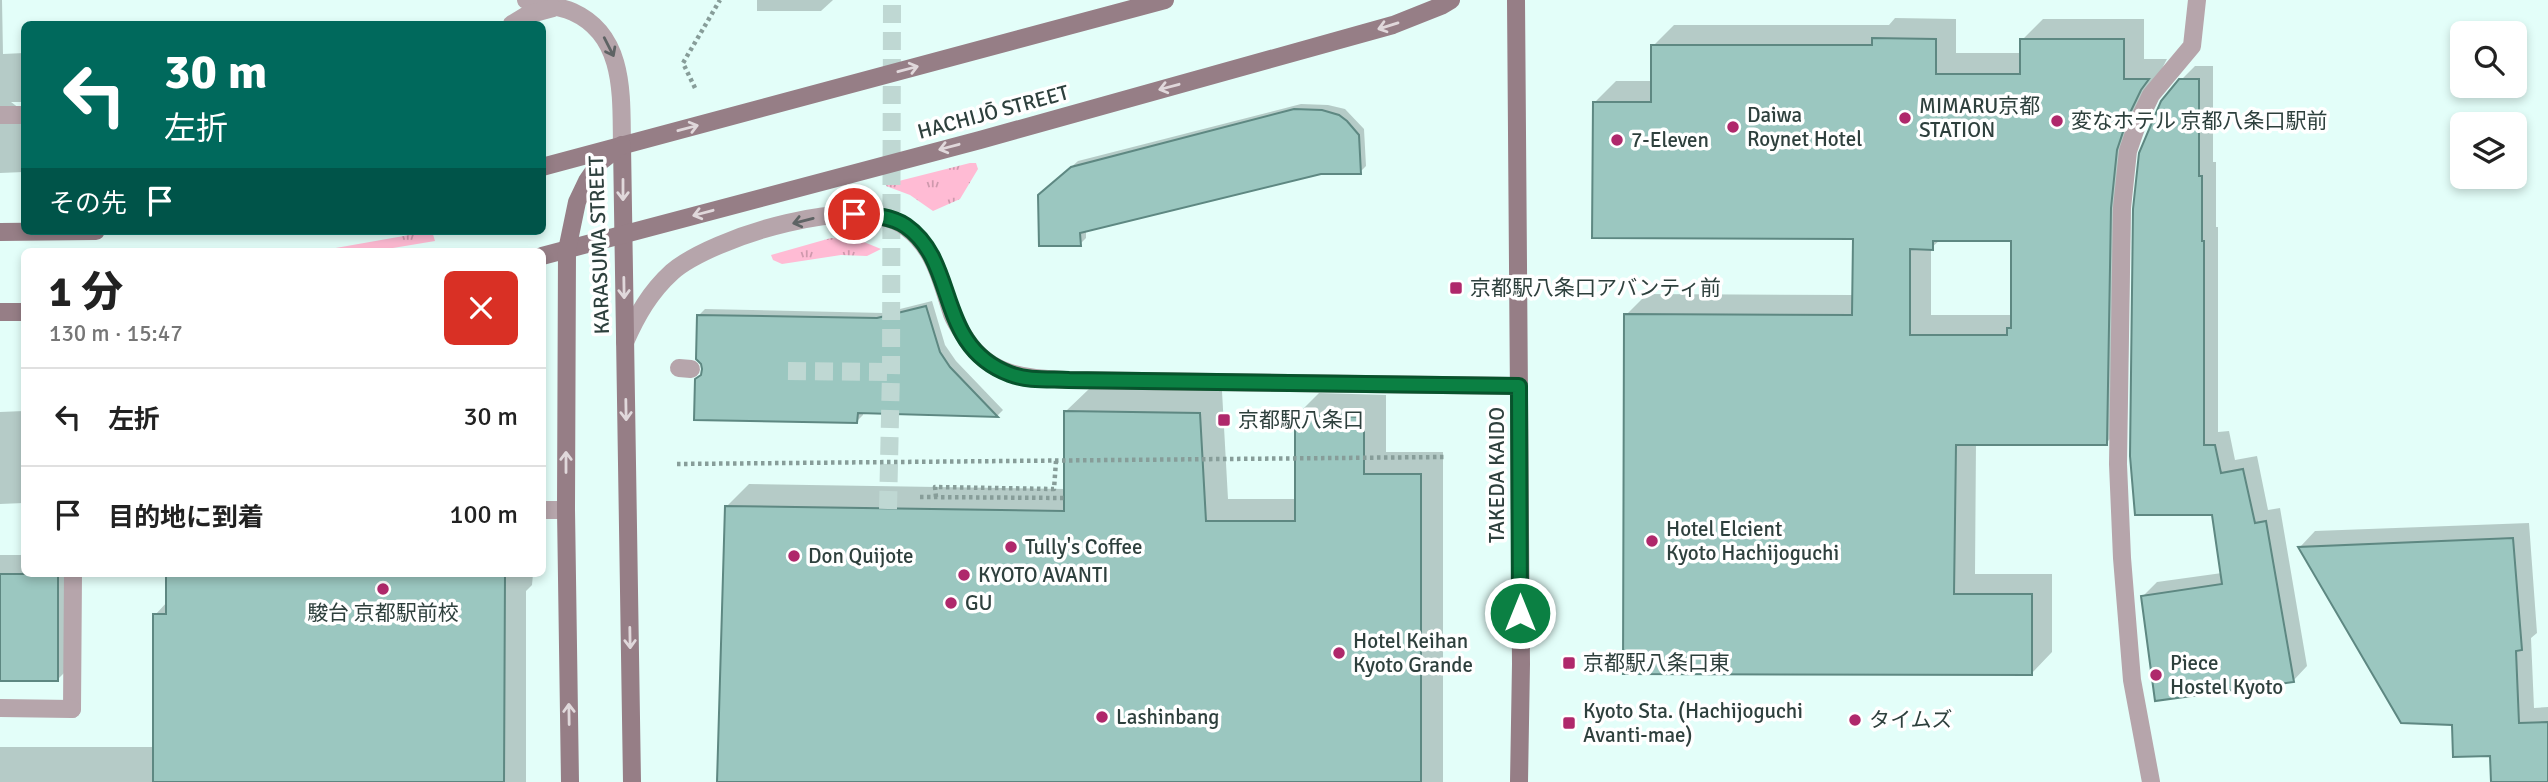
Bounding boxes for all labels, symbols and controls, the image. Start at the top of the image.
one-way arrow [1377,21,1399,34]
map controls [2450,21,2527,189]
button: search [2450,21,2527,98]
one-way arrow [602,36,616,57]
text: 30 m [164,42,267,102]
icon: left [49,49,140,140]
one-way arrow [896,62,919,75]
street label: HACHIJŌ STREET [914,79,1072,145]
one-way arrow [1158,82,1180,95]
place label: MIMARU京都 STATION [1919,93,2040,143]
place label: Daiwa Roynet Hotel [1747,102,1862,152]
place label: 変なホテル 京都八条口駅前 [2071,108,2328,134]
text: 左折 [164,109,228,148]
marker: MIMARU京都 STATION [1897,110,1913,126]
button: layers [2450,112,2527,189]
marker: 変なホテル 京都八条口駅前 [2049,113,2065,129]
marker: Daiwa Roynet Hotel [1725,119,1741,135]
one-way arrow [677,120,699,133]
place label: 7-Eleven [1631,127,1709,153]
marker: 7-Eleven [1609,132,1625,148]
one-way arrow [939,141,961,154]
street label: KARASUMA STREET [583,154,615,335]
one-way arrow [616,178,630,201]
icon: arrive [141,182,179,220]
pin [824,184,884,244]
text: その先 [49,188,127,220]
icon: arrive [835,195,873,233]
one-way arrow [692,207,715,220]
one-way arrow [792,215,815,228]
text: 1 分 [49,267,123,318]
button: close [444,271,518,345]
place label: 京都駅八条口アバンティ前 [1470,275,1721,301]
one-way arrow [617,277,631,300]
marker: 京都駅八条口アバンティ前 [1448,280,1464,296]
text: 130 m · 15:47 [49,319,183,348]
icon: left [49,398,87,436]
one-way arrow [619,398,632,421]
text: 30 m [463,401,518,433]
text: 左折 [108,404,160,436]
place label: 京都駅八条口 [1238,407,1364,433]
street label: TAKEDA KAIDO [1484,407,1510,543]
marker: 京都駅八条口 [1216,412,1232,428]
one-way arrow [559,451,573,474]
icon: arrive [49,496,87,534]
text: 100 m [449,499,518,531]
text: 目的地に到着 [108,502,264,534]
place label: Hotel Elcient Kyoto Hachijoguchi [1666,516,1839,566]
marker: Hotel Elcient Kyoto Hachijoguchi [1644,533,1660,549]
place label: Tully's Coffee [1025,534,1142,560]
marker: Tully's Coffee [1003,539,1019,555]
place label: Don Quijote [808,543,914,569]
marker: Don Quijote [786,548,802,564]
place label: KYOTO AVANTI [978,562,1109,588]
marker: KYOTO AVANTI [956,567,972,583]
position arrow [1483,576,1557,650]
marker: 駿台 京都駅前校 [375,581,391,597]
place label: GU [965,590,993,616]
marker: GU [943,595,959,611]
place label: 駿台 京都駅前校 [307,600,459,626]
one-way arrow [624,626,637,649]
place label: Hotel Keihan Kyoto Grande [1353,628,1473,678]
marker: Hotel Keihan Kyoto Grande [1331,645,1347,661]
place label: 京都駅八条口東 [1583,650,1730,676]
place label: Piece Hostel Kyoto [2170,650,2283,700]
marker: 京都駅八条口東 [1561,655,1577,671]
marker: Piece Hostel Kyoto [2148,667,2164,683]
place label: Kyoto Sta. (Hachijoguchi Avanti-mae) [1583,698,1803,748]
one-way arrow [562,703,576,726]
place label: Lashinbang [1116,704,1219,730]
place label: タイムズ [1869,707,1953,733]
marker: Lashinbang [1094,709,1110,725]
marker: タイムズ [1847,712,1863,728]
marker: Kyoto Sta. (Hachijoguchi Avanti-mae) [1561,715,1577,731]

